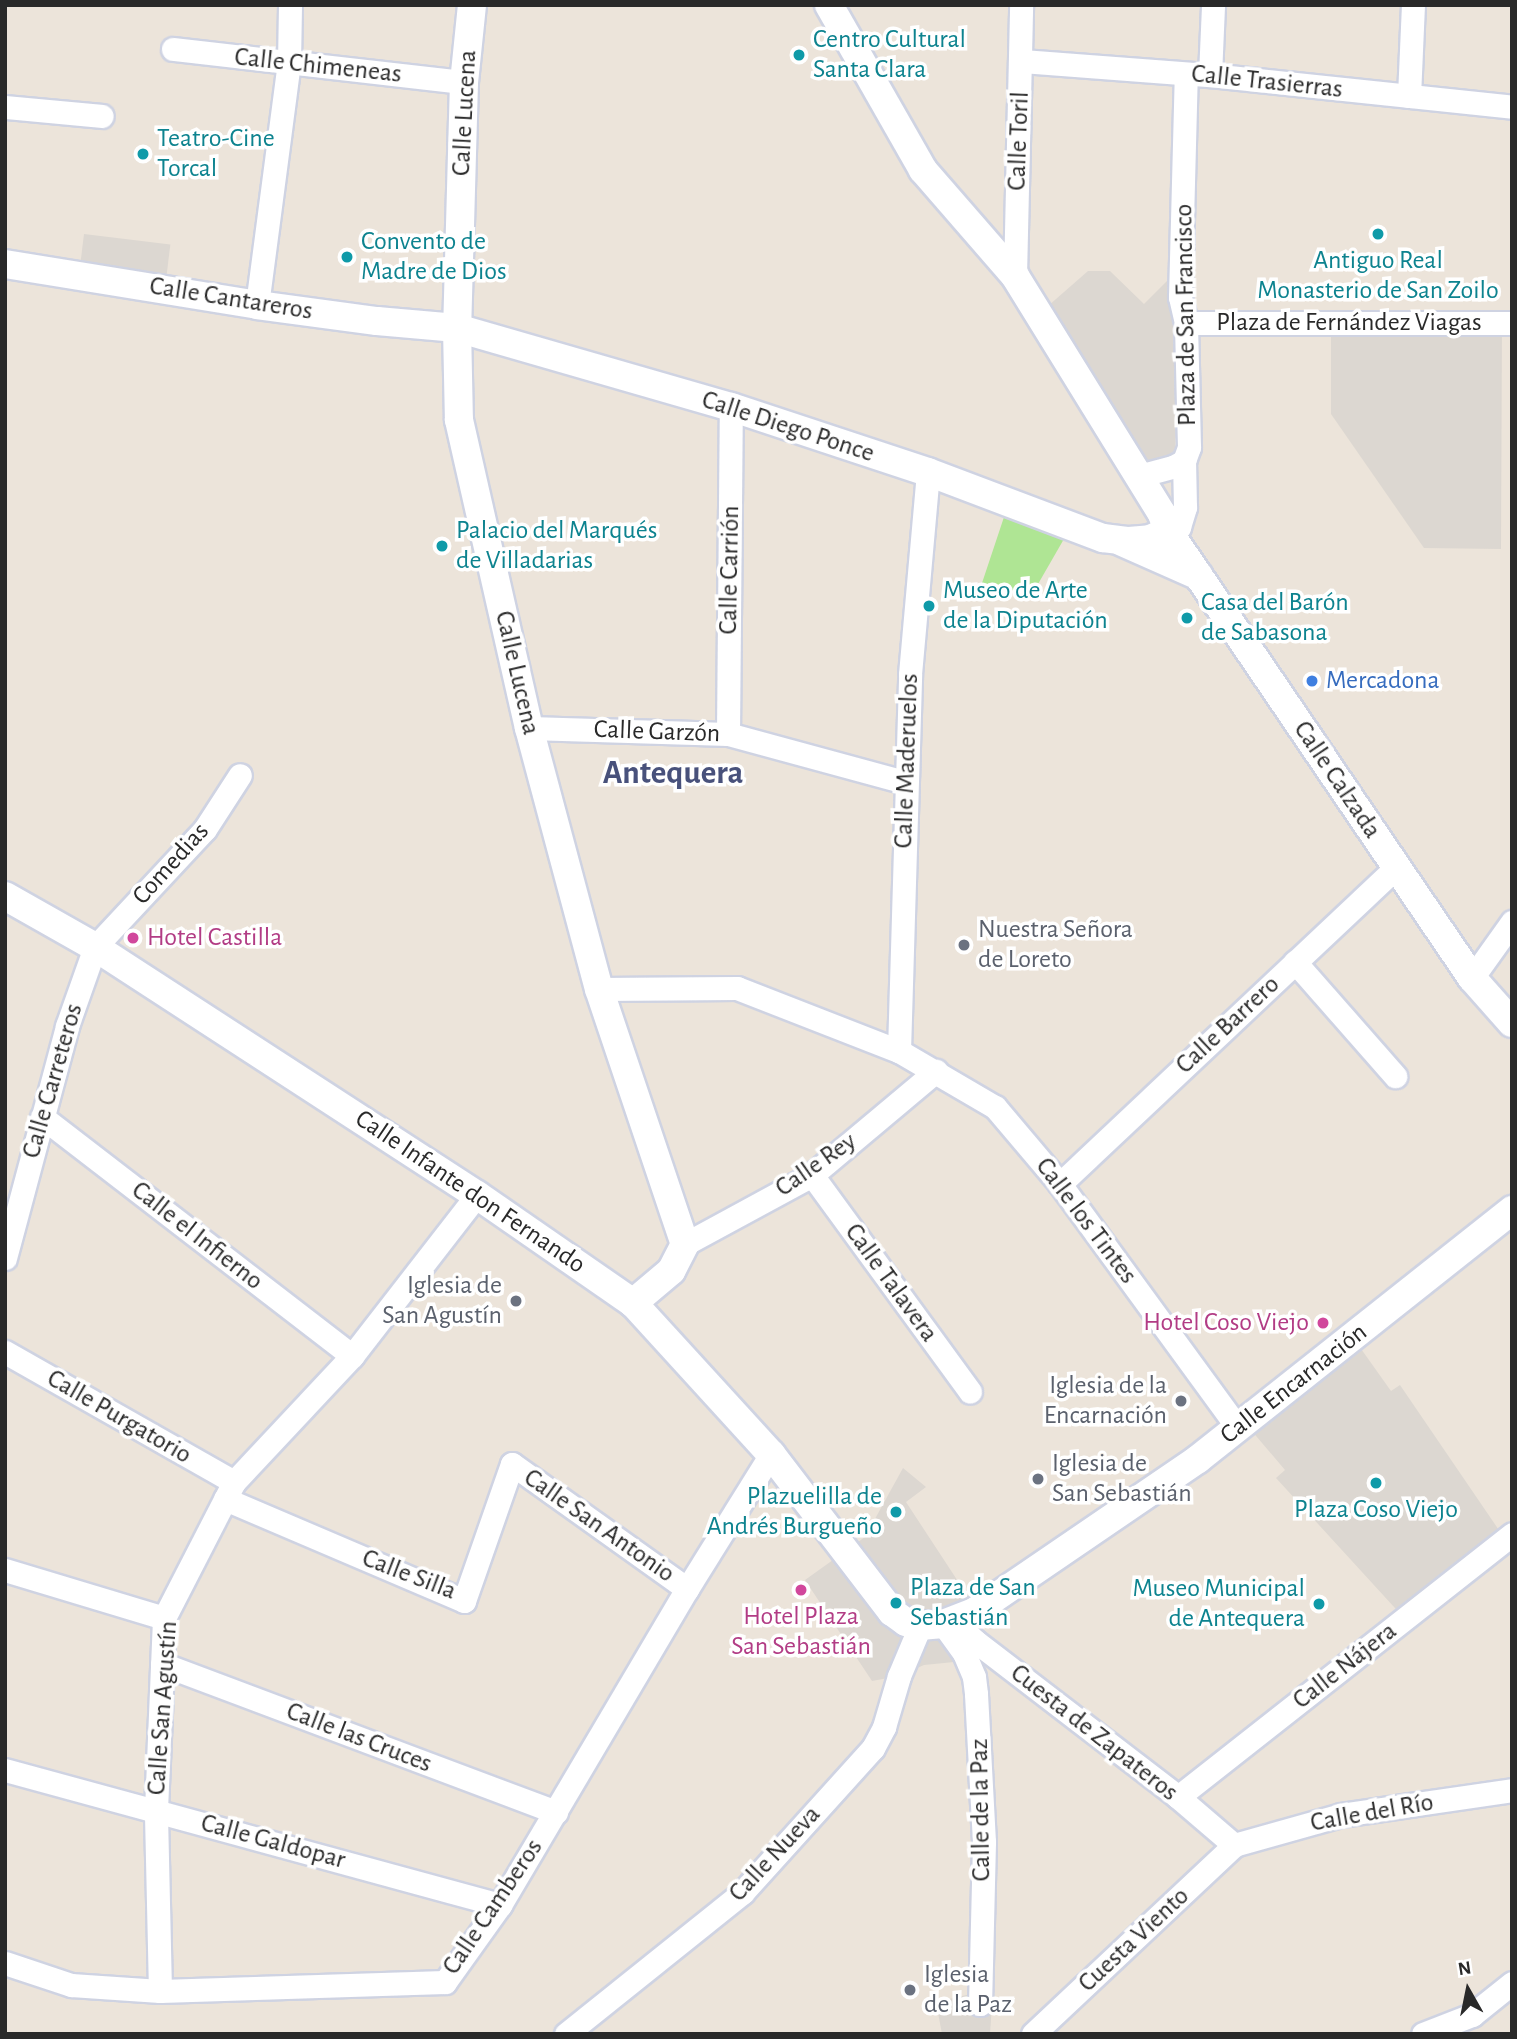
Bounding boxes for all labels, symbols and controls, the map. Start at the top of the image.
place label: Centro Cultural Santa Clara [813,24,966,86]
street label: Calle Chimeneas [233,42,403,90]
marker: Centro Cultural Santa Clara [791,47,807,63]
street label: Calle Lucena [446,49,484,177]
street label: Calle Trasierras [1190,59,1344,105]
street label: Calle Toril [1002,91,1036,191]
place label: Teatro-Cine Torcal [157,123,275,184]
marker: Teatro-Cine Torcal [135,146,151,162]
street label: Plaza de San Francisco [1168,204,1204,426]
place label: Convento de Madre de Dios [361,226,507,288]
marker: Antiguo Real Monasterio de San Zoilo [1370,226,1386,242]
place label: Antiguo Real Monasterio de San Zoilo [1257,245,1499,306]
marker: Convento de Madre de Dios [339,249,355,265]
street label: Calle Cantareros [147,271,315,327]
street label: Plaza de Fernández Viagas [1216,307,1482,339]
street label: Calle Diego Ponce [698,384,878,470]
street label: Calle Carrión [713,505,747,635]
place label: Palacio del Marqués de Villadarias [456,515,657,576]
marker: Palacio del Marqués de Villadarias [434,538,450,554]
place label: Museo de Arte de la Diputación [943,575,1108,636]
place label: Casa del Barón de Sabasona [1201,587,1349,648]
marker: Museo de Arte de la Diputación [921,598,937,614]
street label: Calle Lucena [488,608,546,738]
marker: Casa del Barón de Sabasona [1179,610,1195,626]
place label: Mercadona [1326,665,1439,697]
street label: Calle Maderuelos [888,673,926,849]
marker: Mercadona [1304,673,1320,689]
street label: Calle Garzón [593,714,721,750]
street label: Calle Calzada [1286,715,1388,845]
district label: Antequera [603,754,743,794]
street label: Comedias [126,817,216,911]
place label: Nuestra Señora de Loreto [978,914,1133,976]
place label: Hotel Castilla [147,922,282,954]
marker: Hotel Castilla [125,930,141,946]
marker: Nuestra Señora de Loreto [956,937,972,953]
street label: Calle Barrero [1170,969,1286,1081]
street label: Calle Carreteros [16,1000,90,1162]
street label: Calle Infante don Fernando [349,1103,591,1281]
street label: Calle Rey [770,1126,862,1204]
street label: Calle los Tintes [1028,1152,1144,1290]
street label: Calle el Infierno [125,1175,269,1297]
street label: Calle Talavera [838,1218,944,1348]
place label: Iglesia de San Agustín [382,1270,502,1332]
marker: Iglesia de San Agustín [508,1293,524,1309]
place label: Hotel Coso Viejo [1143,1307,1309,1339]
marker: Hotel Coso Viejo [1315,1315,1331,1331]
street label: Calle Encarnación [1214,1317,1374,1451]
street label: Calle Purgatorio [41,1363,197,1471]
place label: Iglesia de la Encarnación [1044,1370,1167,1432]
marker: Iglesia de la Encarnación [1173,1393,1189,1409]
place label: Iglesia de San Sebastián [1052,1448,1192,1510]
street label: Calle San Antonio [518,1462,680,1590]
marker: Iglesia de San Sebastián [1030,1471,1046,1487]
marker: Plaza Coso Viejo [1368,1475,1384,1491]
place label: Plazuelilla de Andrés Burgueño [707,1481,882,1542]
place label: Plaza Coso Viejo [1294,1494,1458,1526]
marker: Plazuelilla de Andrés Burgueño [888,1504,904,1520]
street label: Calle Silla [358,1543,460,1607]
place label: Plaza de San Sebastián [910,1572,1036,1634]
place label: Museo Municipal de Antequera [1132,1573,1305,1634]
marker: Hotel Plaza San Sebastián [793,1582,809,1598]
marker: Plaza de San Sebastián [888,1595,904,1611]
marker: Museo Municipal de Antequera [1311,1596,1327,1612]
place label: Hotel Plaza San Sebastián [731,1601,871,1662]
street label: Calle Nájera [1287,1616,1403,1716]
street label: Calle San Agustín [141,1620,185,1796]
street label: Cuesta de Zapateros [1004,1658,1184,1808]
street label: Calle las Cruces [282,1696,436,1780]
street label: Calle de la Paz [964,1738,998,1882]
street label: Calle del Río [1308,1787,1436,1839]
street label: Calle Nueva [723,1799,827,1909]
street label: Calle Galdopar [197,1808,349,1876]
street label: Calle Camberos [436,1833,550,1981]
street label: Cuesta Viento [1072,1881,1196,1999]
north arrow [1433,1955,1503,2025]
text: N [1457,1958,1473,1979]
place label: Iglesia de la Paz [924,1959,1012,2021]
marker: Iglesia de la Paz [902,1982,918,1998]

